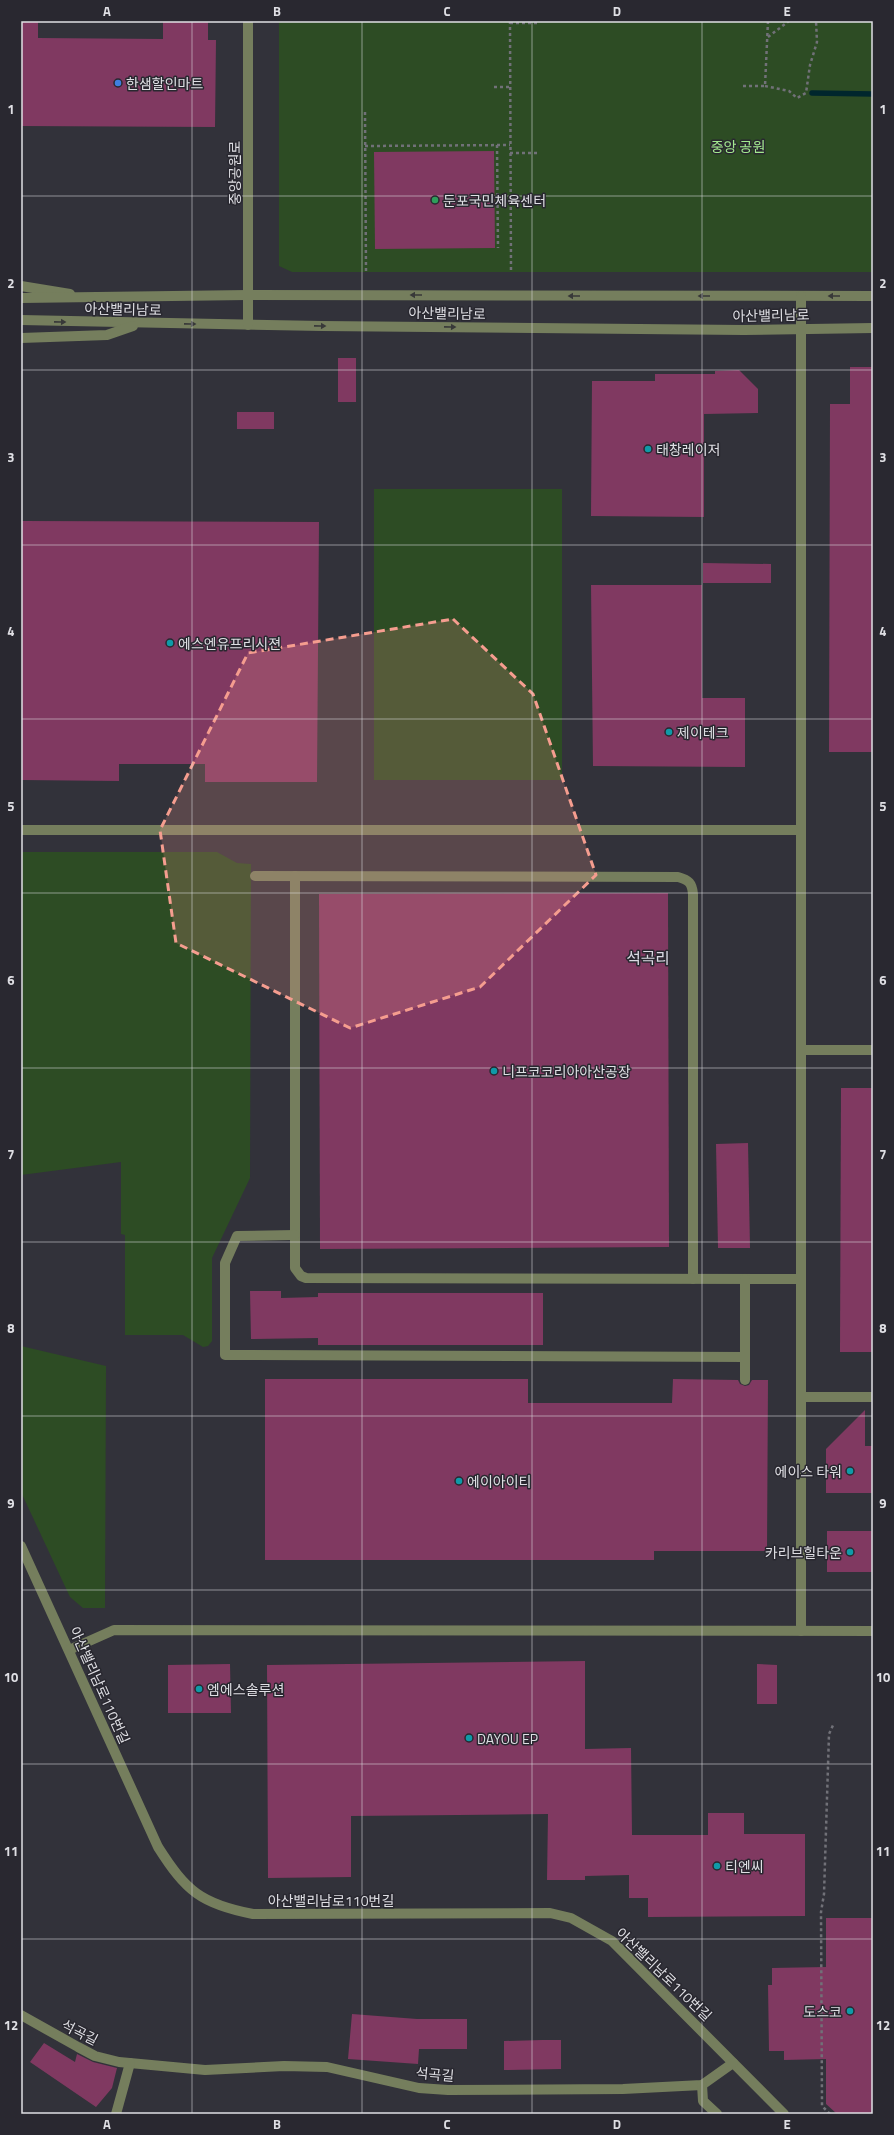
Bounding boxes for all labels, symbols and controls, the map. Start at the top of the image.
text: A [103,1,111,21]
text: B [273,1,281,21]
text: C [443,1,451,21]
text: D [613,1,621,21]
text: E [783,1,791,21]
place label: 한샘할인마트 [126,73,203,94]
marker: 한샘할인마트 [113,78,123,88]
text: 1 [7,99,15,119]
text: 1 [879,99,887,119]
park label: 중앙 공원 [711,136,765,157]
street label: 중앙공원로 [224,141,245,205]
place label: 둔포국민체육센터 [443,190,546,211]
marker: 둔포국민체육센터 [430,195,440,205]
text: 2 [7,273,15,293]
text: 2 [879,273,887,293]
one-way arrow [409,292,422,298]
one-way arrow [568,292,580,299]
one-way arrow [697,293,710,299]
one-way arrow [827,293,840,299]
street label: 아산밸리남로 [84,298,162,320]
street label: 아산밸리남로 [408,302,486,324]
street label: 아산밸리남로 [732,304,810,326]
one-way arrow [54,319,67,325]
one-way arrow [184,321,197,327]
one-way arrow [314,323,327,329]
one-way arrow [444,324,456,331]
place label: 태창레이저 [656,439,720,460]
marker: 태창레이저 [643,444,653,454]
text: 3 [7,447,15,467]
text: 3 [879,447,887,467]
text: 4 [7,621,15,641]
text: 4 [879,621,887,641]
place label: 에스엔유프리시젼 [178,633,281,654]
marker: 에스엔유프리시젼 [165,638,175,648]
place label: 제이테크 [677,722,729,743]
marker: 제이테크 [664,727,674,737]
text: 5 [7,796,15,816]
text: 5 [879,796,887,816]
district label: 석곡리 [626,946,670,970]
text: 6 [7,970,15,990]
text: 6 [879,970,887,990]
place label: 니프코코리아아산공장 [502,1061,631,1082]
marker: 니프코코리아아산공장 [489,1066,499,1076]
text: 7 [7,1144,15,1164]
text: 7 [879,1144,887,1164]
text: 8 [7,1318,15,1338]
text: 8 [879,1318,887,1338]
place label: 에이스 타워 [775,1461,842,1482]
marker: 에이스 타워 [845,1466,855,1476]
place label: 에이아이티 [467,1471,531,1492]
marker: 에이아이티 [454,1476,464,1486]
text: 9 [7,1493,15,1513]
text: 9 [879,1493,887,1513]
place label: 카리브힐타운 [765,1542,842,1563]
marker: 카리브힐타운 [845,1547,855,1557]
street label: 아산밸리남로110번길 [65,1623,135,1747]
text: 10 [4,1667,18,1687]
text: 10 [876,1667,890,1687]
place label: 엠에스솔루션 [207,1679,284,1700]
marker: 엠에스솔루션 [194,1684,204,1694]
place label: DAYOU EP [477,1728,538,1749]
marker: DAYOU EP [464,1733,474,1743]
text: 11 [4,1841,18,1861]
text: 11 [876,1841,890,1861]
place label: 티엔씨 [725,1856,764,1877]
marker: 티엔씨 [712,1861,722,1871]
street label: 아산밸리남로110번길 [268,1890,394,1911]
street label: 아산밸리남로110번길 [611,1922,717,2026]
place label: 도스코 [803,2001,842,2022]
marker: 도스코 [845,2006,855,2016]
street label: 석곡길 [58,2014,102,2050]
text: 12 [4,2015,18,2035]
text: 12 [876,2015,890,2035]
street label: 석곡길 [415,2062,455,2086]
text: A [103,2114,111,2134]
text: B [273,2114,281,2134]
text: C [443,2114,451,2134]
text: D [613,2114,621,2134]
text: E [783,2114,791,2134]

